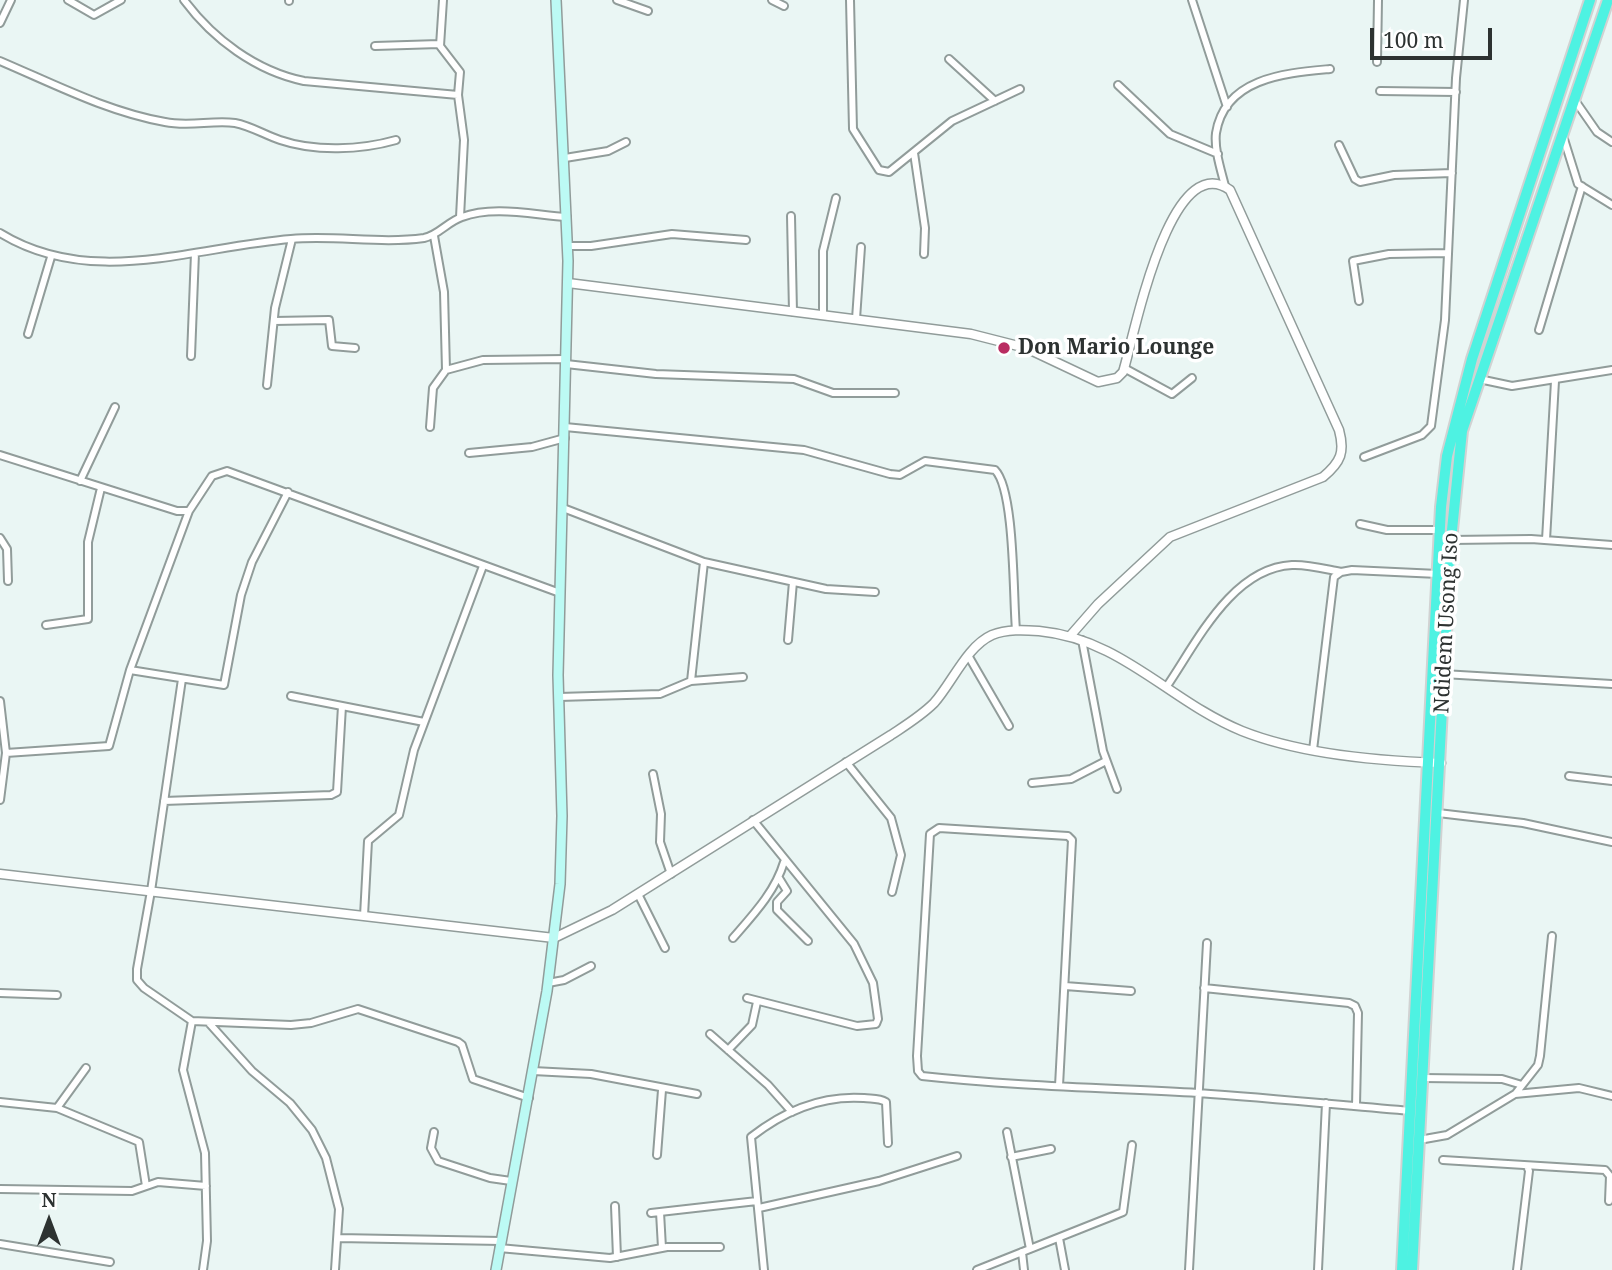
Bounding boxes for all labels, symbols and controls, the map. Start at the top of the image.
scale bar [1374,14,1496,58]
text: 100 m [1383,26,1444,54]
place label: Don Mario Lounge [1018,335,1214,361]
marker: Don Mario Lounge [996,340,1012,356]
street label: Ndidem Usong Iso [1430,532,1464,714]
north arrow [14,1186,84,1256]
text: N [42,1187,56,1213]

